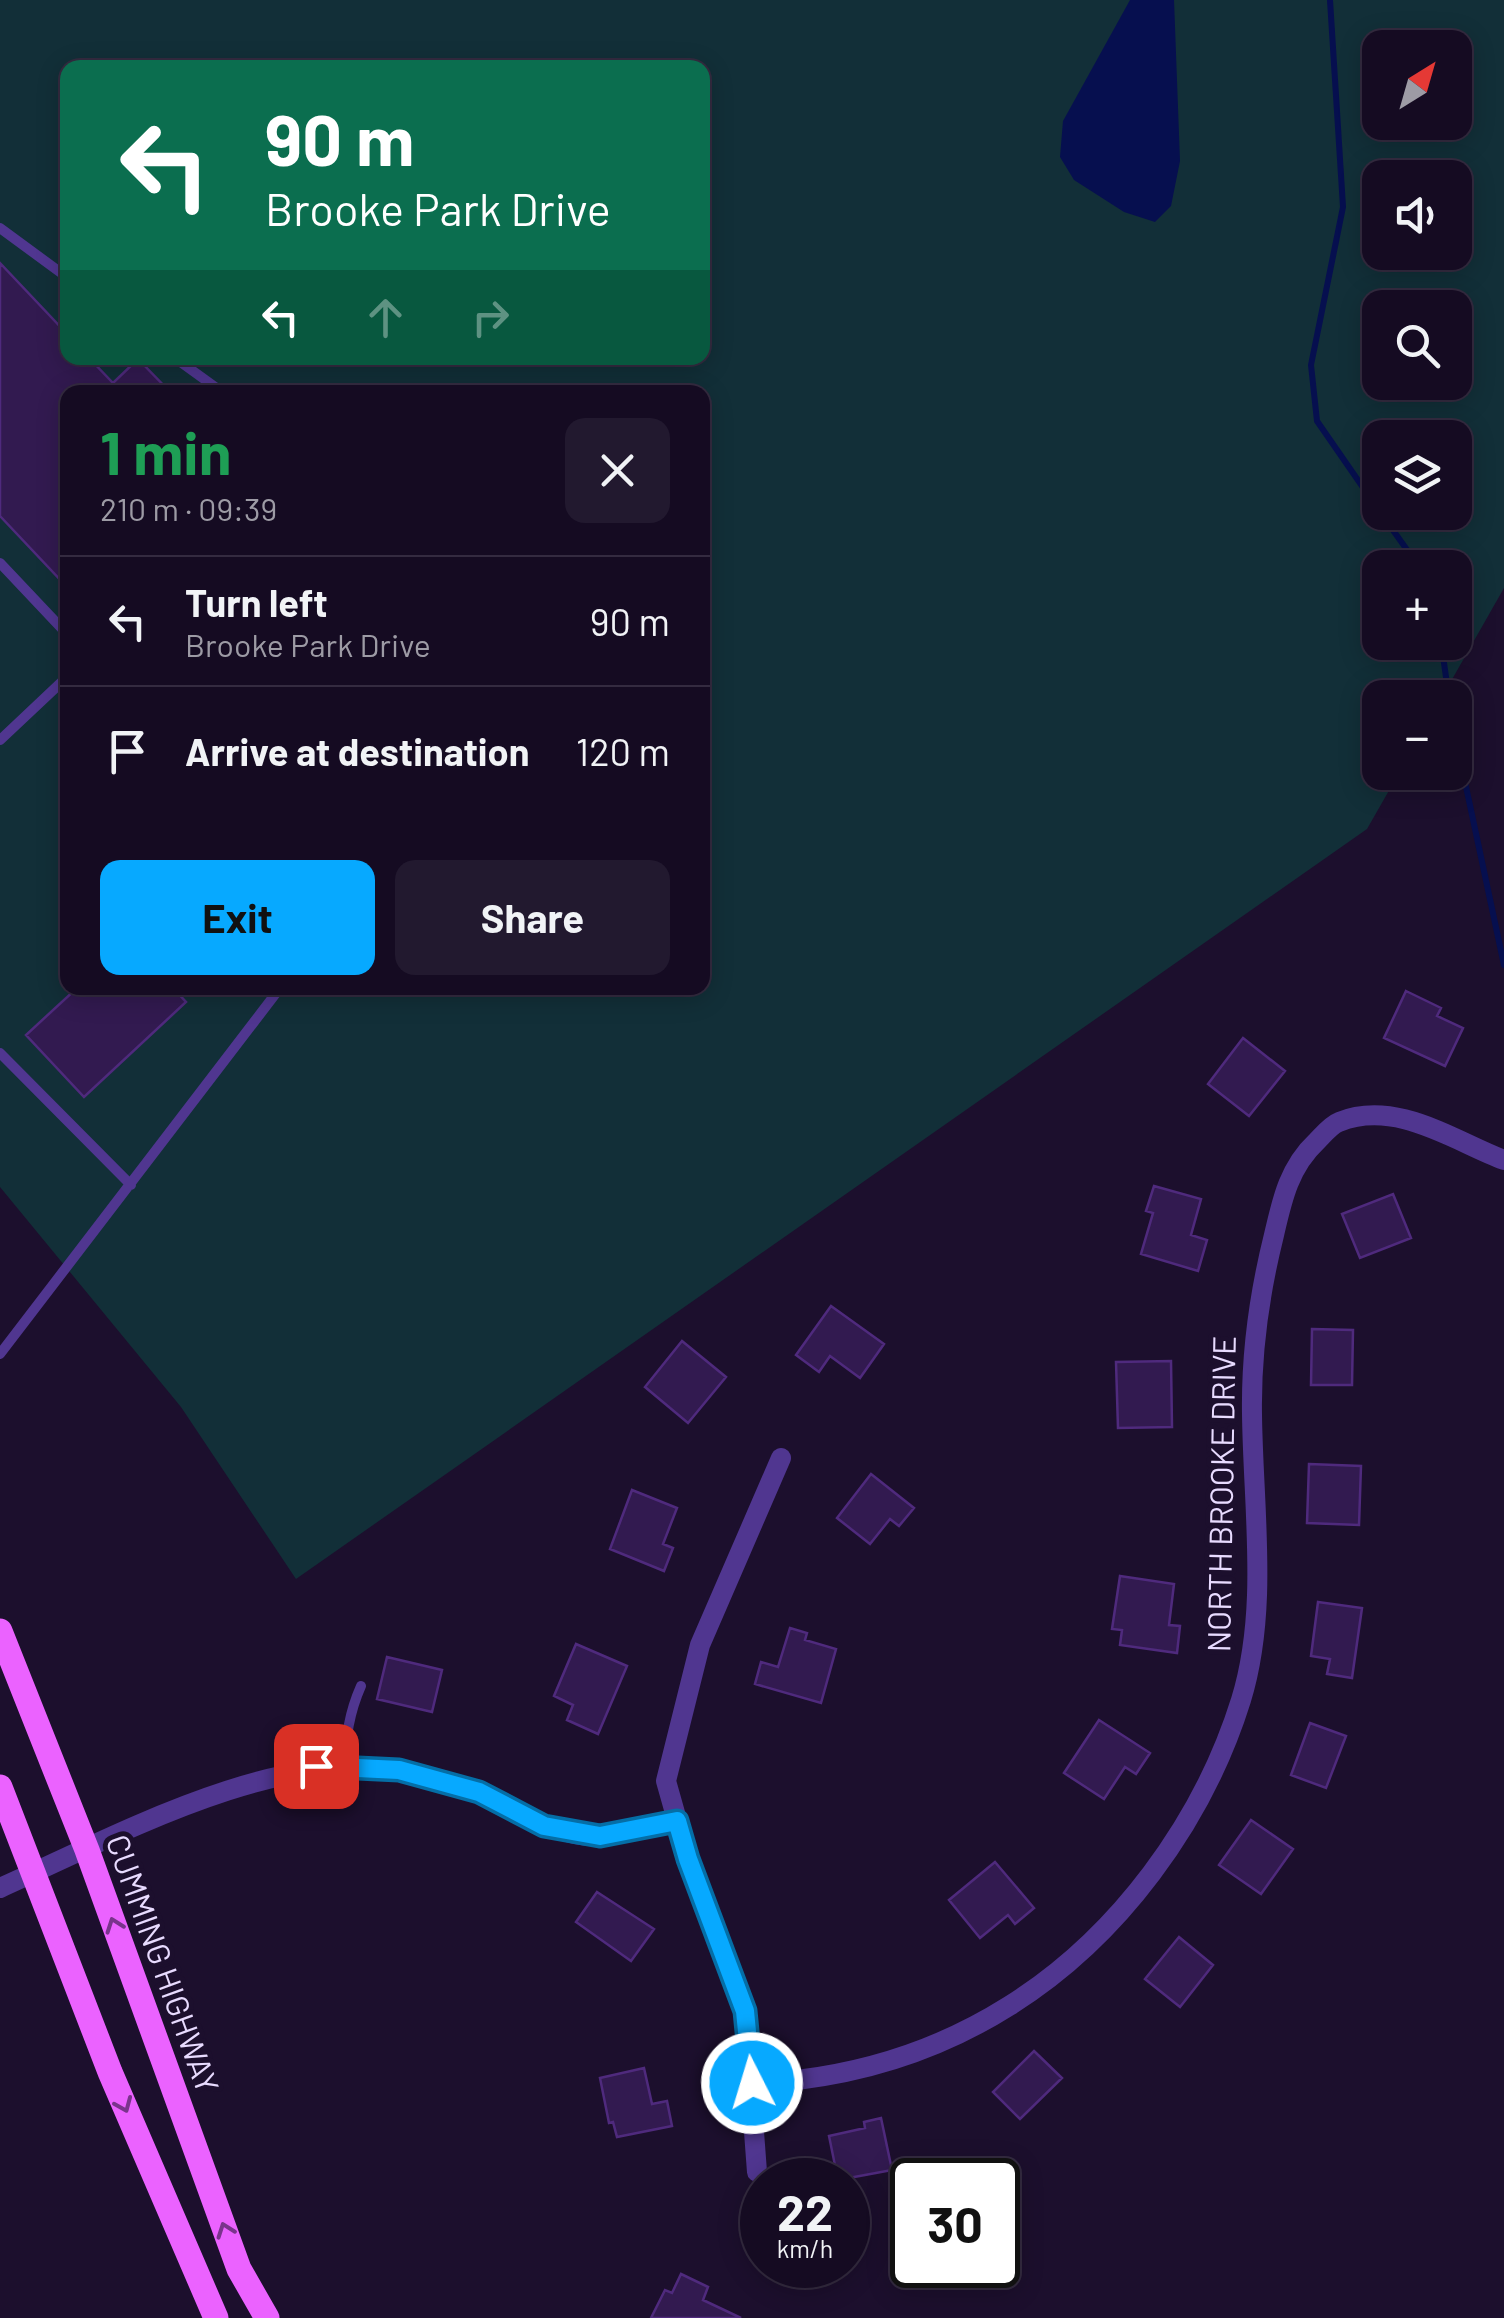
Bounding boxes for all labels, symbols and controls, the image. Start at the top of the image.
north arrow [1362,30,1472,140]
map controls [1362,30,1472,790]
text: 90 m [265,96,415,180]
icon: left [100,100,230,230]
button: sound [1362,160,1472,270]
text: Brooke Park Drive [265,181,611,235]
icon: left [253,290,308,345]
icon: ahead [358,290,413,345]
icon: right [463,290,518,345]
button: search [1362,290,1472,400]
text: 1 min [100,415,231,487]
button: close [565,418,670,523]
button: layers [1362,420,1472,530]
text: 210 m · 09:39 [100,489,277,527]
button: + [1362,550,1472,660]
text: Turn left [185,579,328,625]
icon: left [100,594,155,649]
text: 90 m [590,598,670,644]
text: Brooke Park Drive [185,625,431,663]
button: − [1362,680,1472,790]
icon: arrive [100,724,155,779]
text: Arrive at destination [185,728,530,774]
text: 120 m [576,728,670,774]
button: Exit [100,860,375,975]
button: Share [395,860,670,975]
street label: NORTH BROOKE DRIVE [1198,1335,1242,1653]
pin [274,1724,359,1809]
icon: arrive [289,1739,344,1794]
street label: CUMMING HIGHWAY [100,1829,228,2098]
one-way arrow [105,1917,126,1934]
position arrow [700,2031,804,2135]
one-way arrow [112,2095,132,2113]
speed limit sign: 30 [890,2158,1020,2288]
text: 22 [777,2181,833,2241]
one-way arrow [216,2223,237,2240]
text: km/h [777,2233,833,2263]

